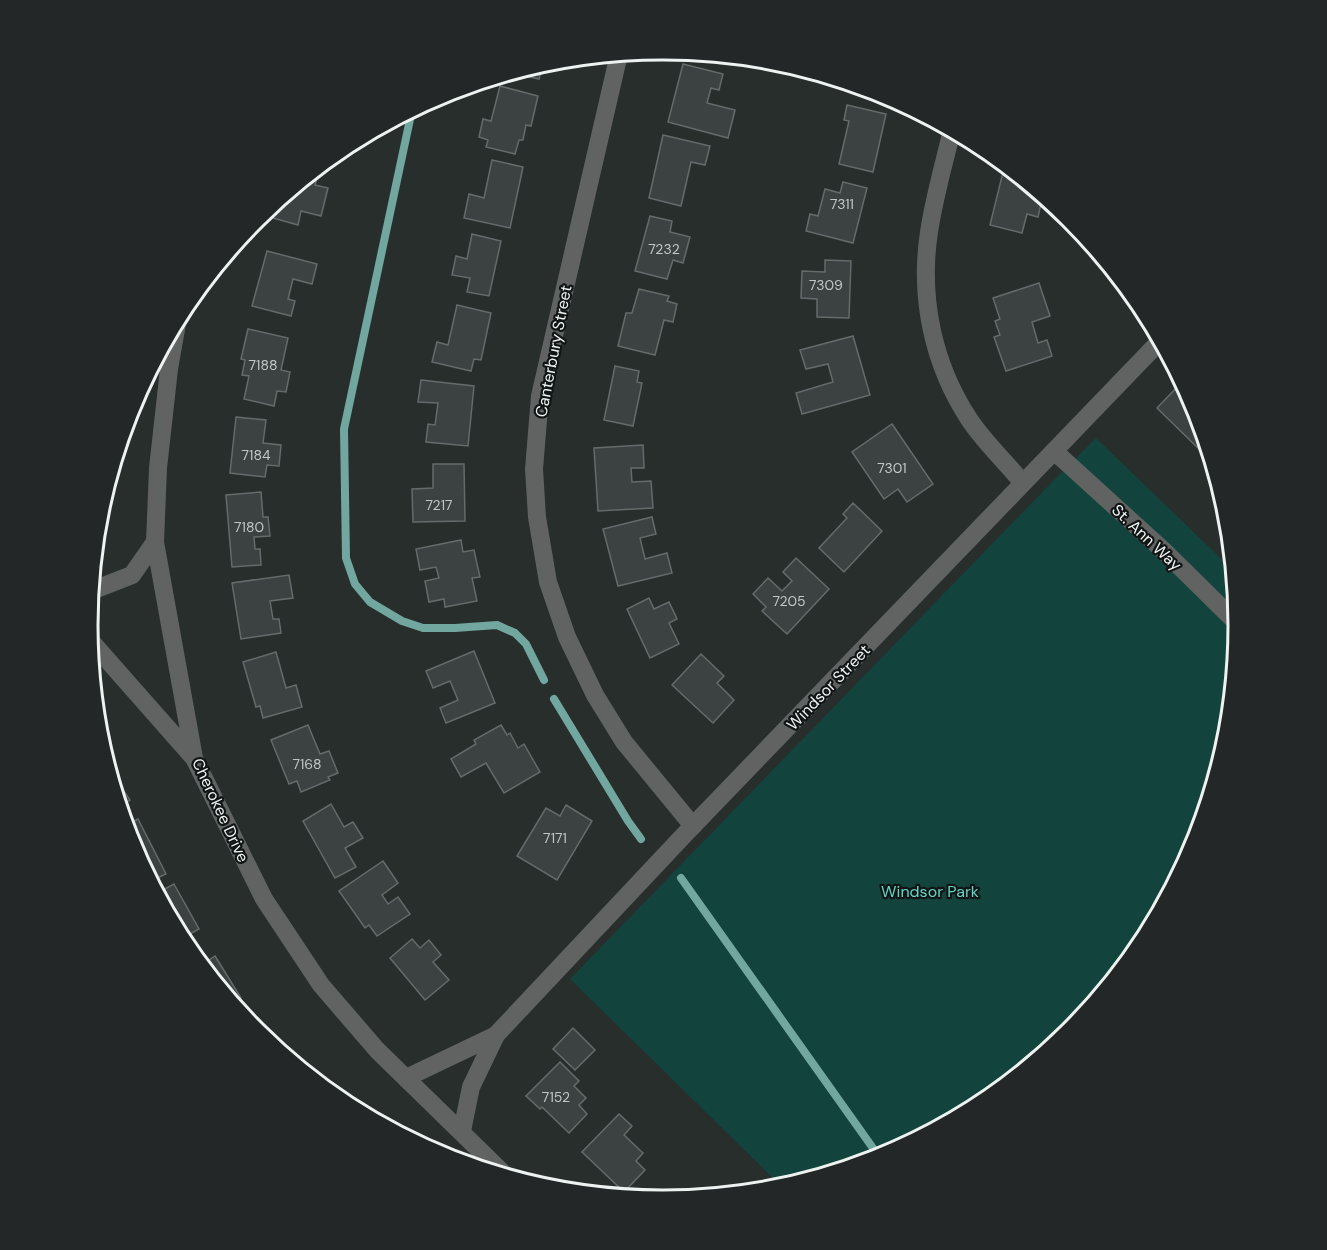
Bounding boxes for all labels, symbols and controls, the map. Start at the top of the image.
house number: 7311 [830,195,854,213]
house number: 7232 [648,240,680,258]
house number: 7309 [809,276,843,294]
street label: Canterbury Street [530,283,577,419]
house number: 7188 [249,356,277,374]
house number: 7184 [242,446,271,464]
house number: 7301 [877,459,907,477]
house number: 7217 [425,496,453,514]
street label: St. Ann Way [1107,500,1186,575]
house number: 7180 [234,518,264,536]
house number: 7205 [772,592,806,610]
street label: Windsor Street [782,640,875,735]
street label: Cherokee Drive [187,755,254,866]
house number: 7168 [292,755,322,773]
house number: 7171 [543,829,567,847]
park label: Windsor Park [881,881,979,902]
house number: 7152 [542,1088,570,1106]

